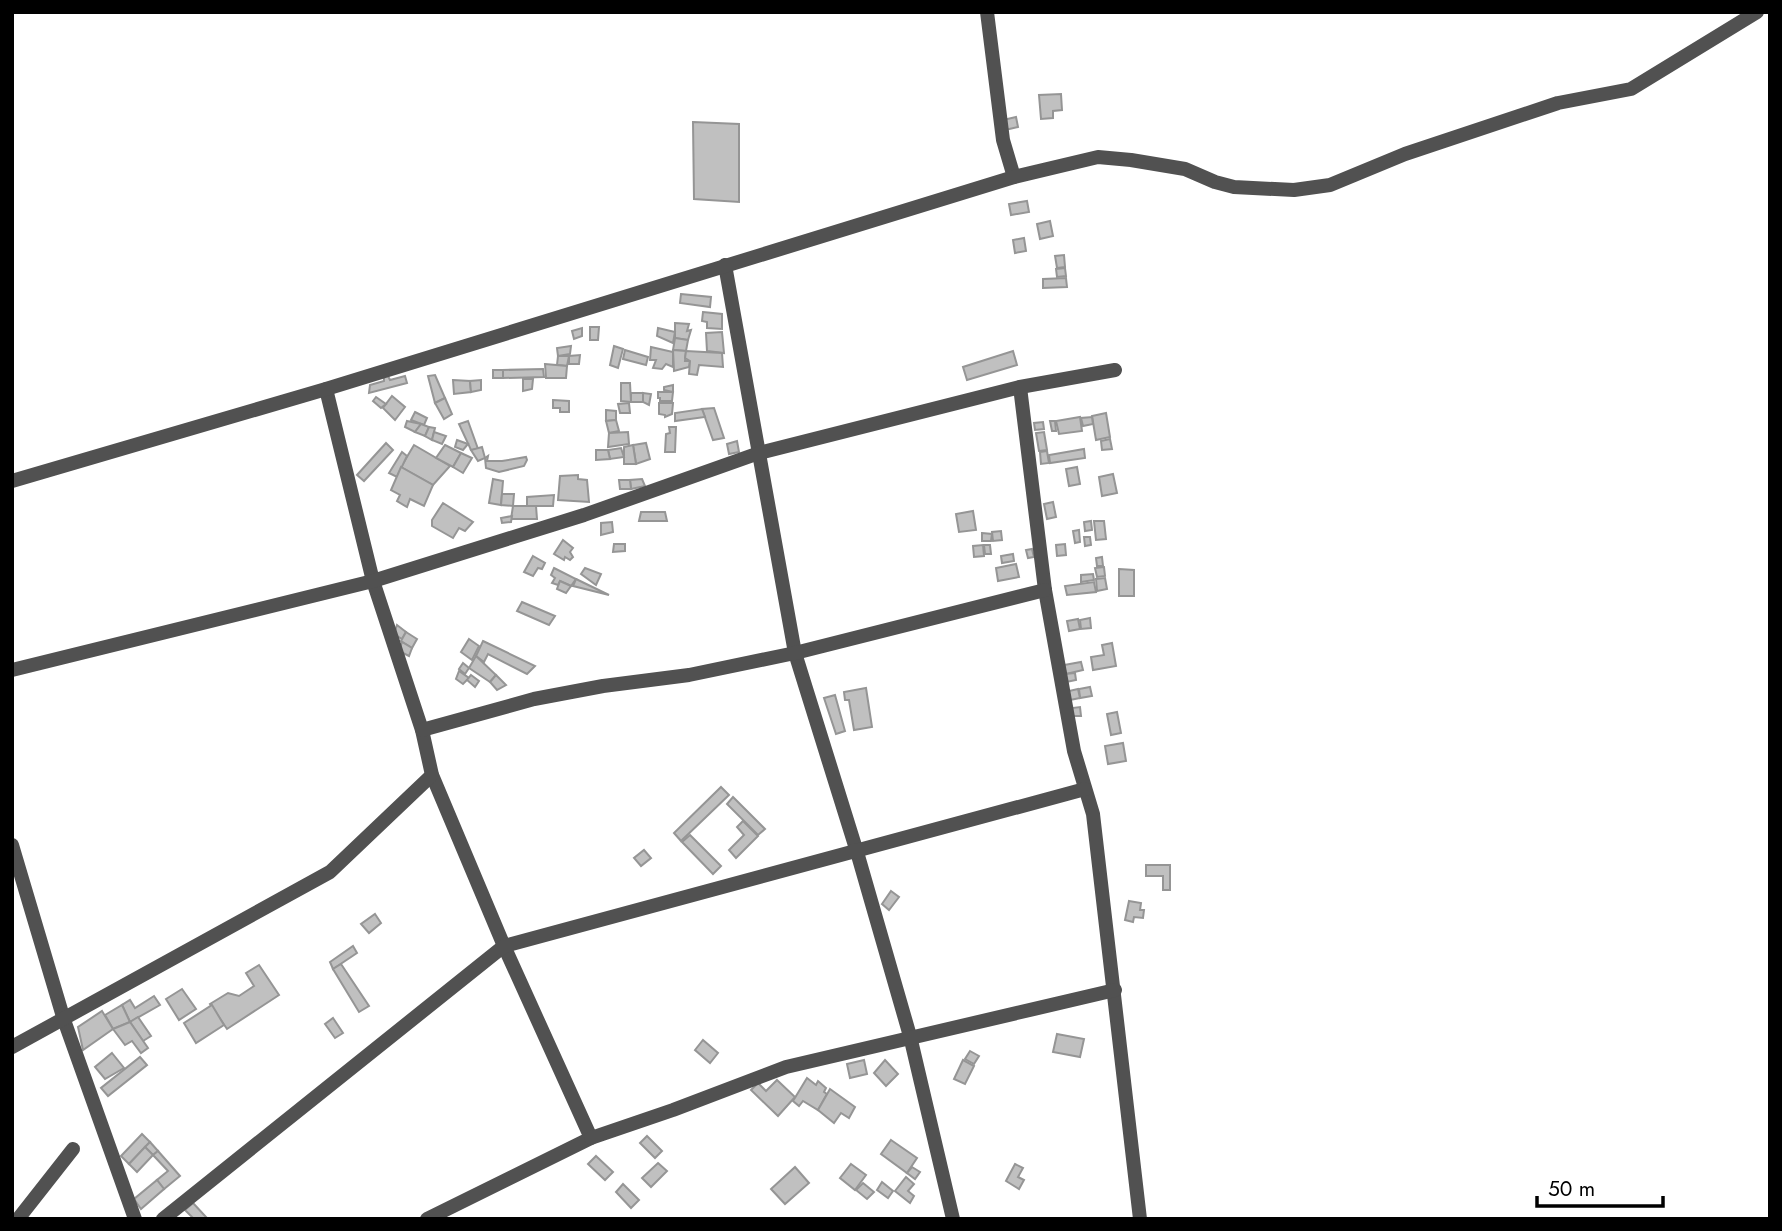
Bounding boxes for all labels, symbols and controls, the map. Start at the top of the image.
scale bar [1537,1164,1663,1208]
text: 50 m [1548,1174,1595,1204]

